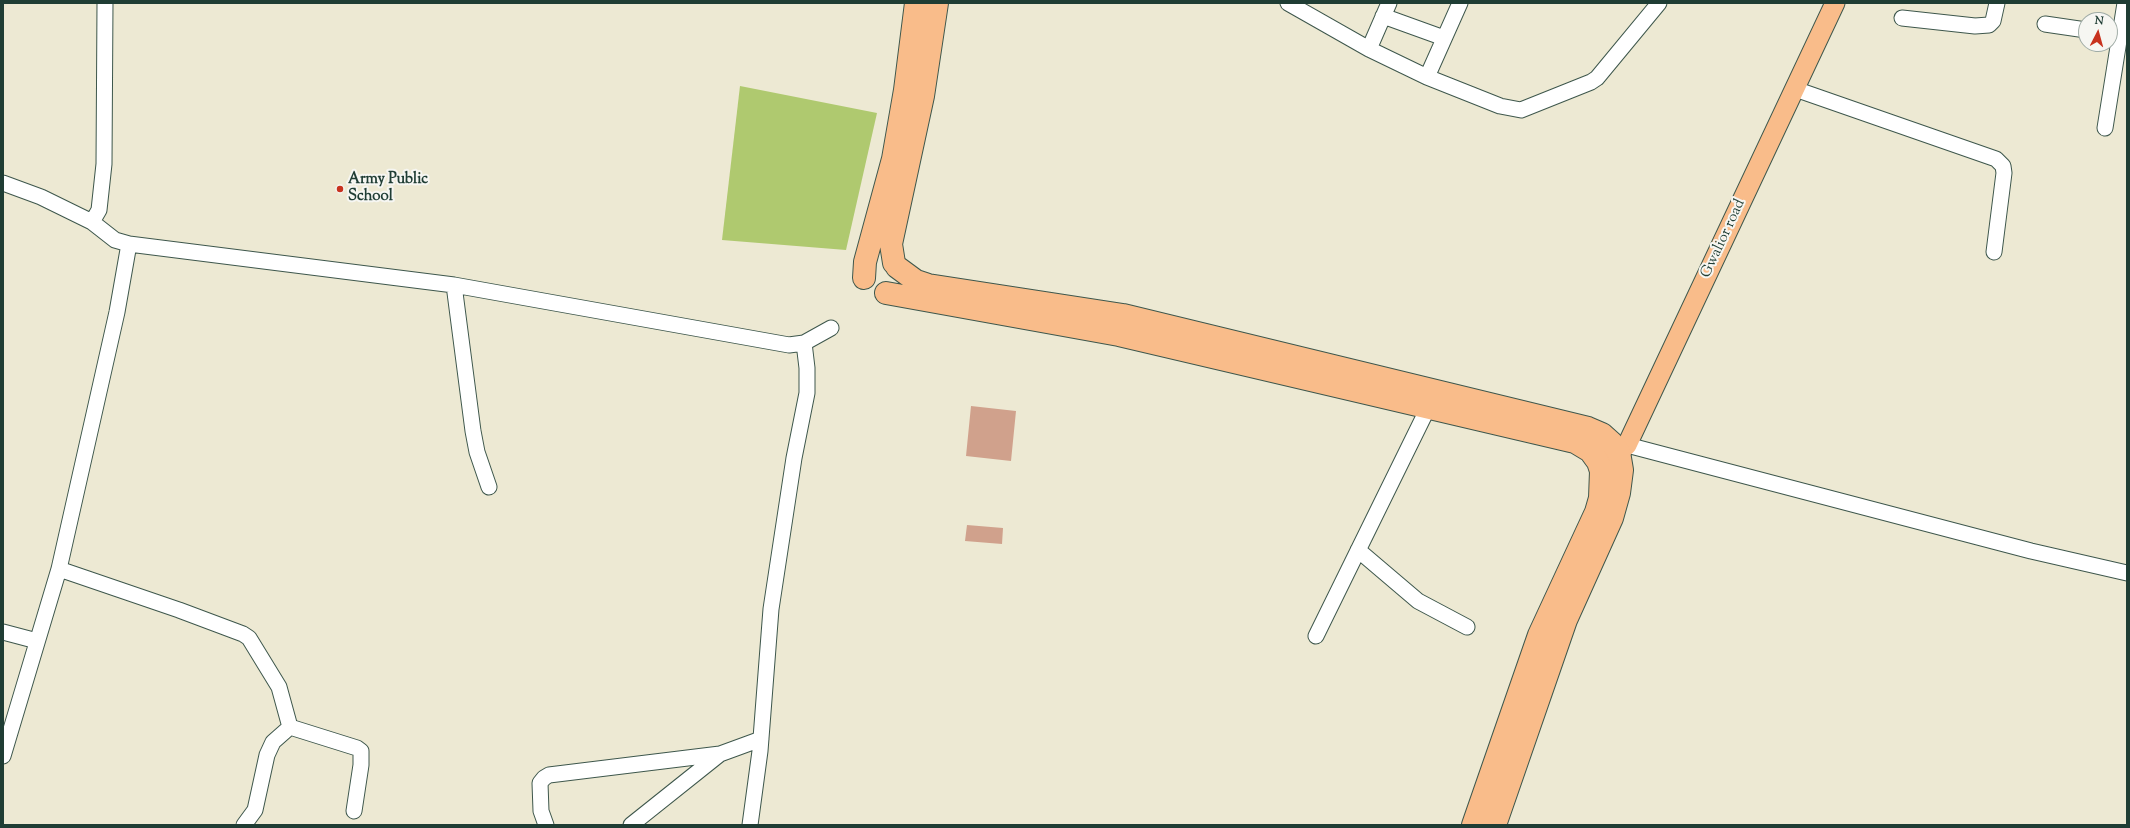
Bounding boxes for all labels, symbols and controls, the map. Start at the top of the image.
north arrow [2078,12,2118,52]
text: N [2094,13,2104,29]
place label: Army Public School [348,171,428,206]
marker: Army Public School [335,184,345,194]
street label: Gwalior road [1698,197,1750,281]

